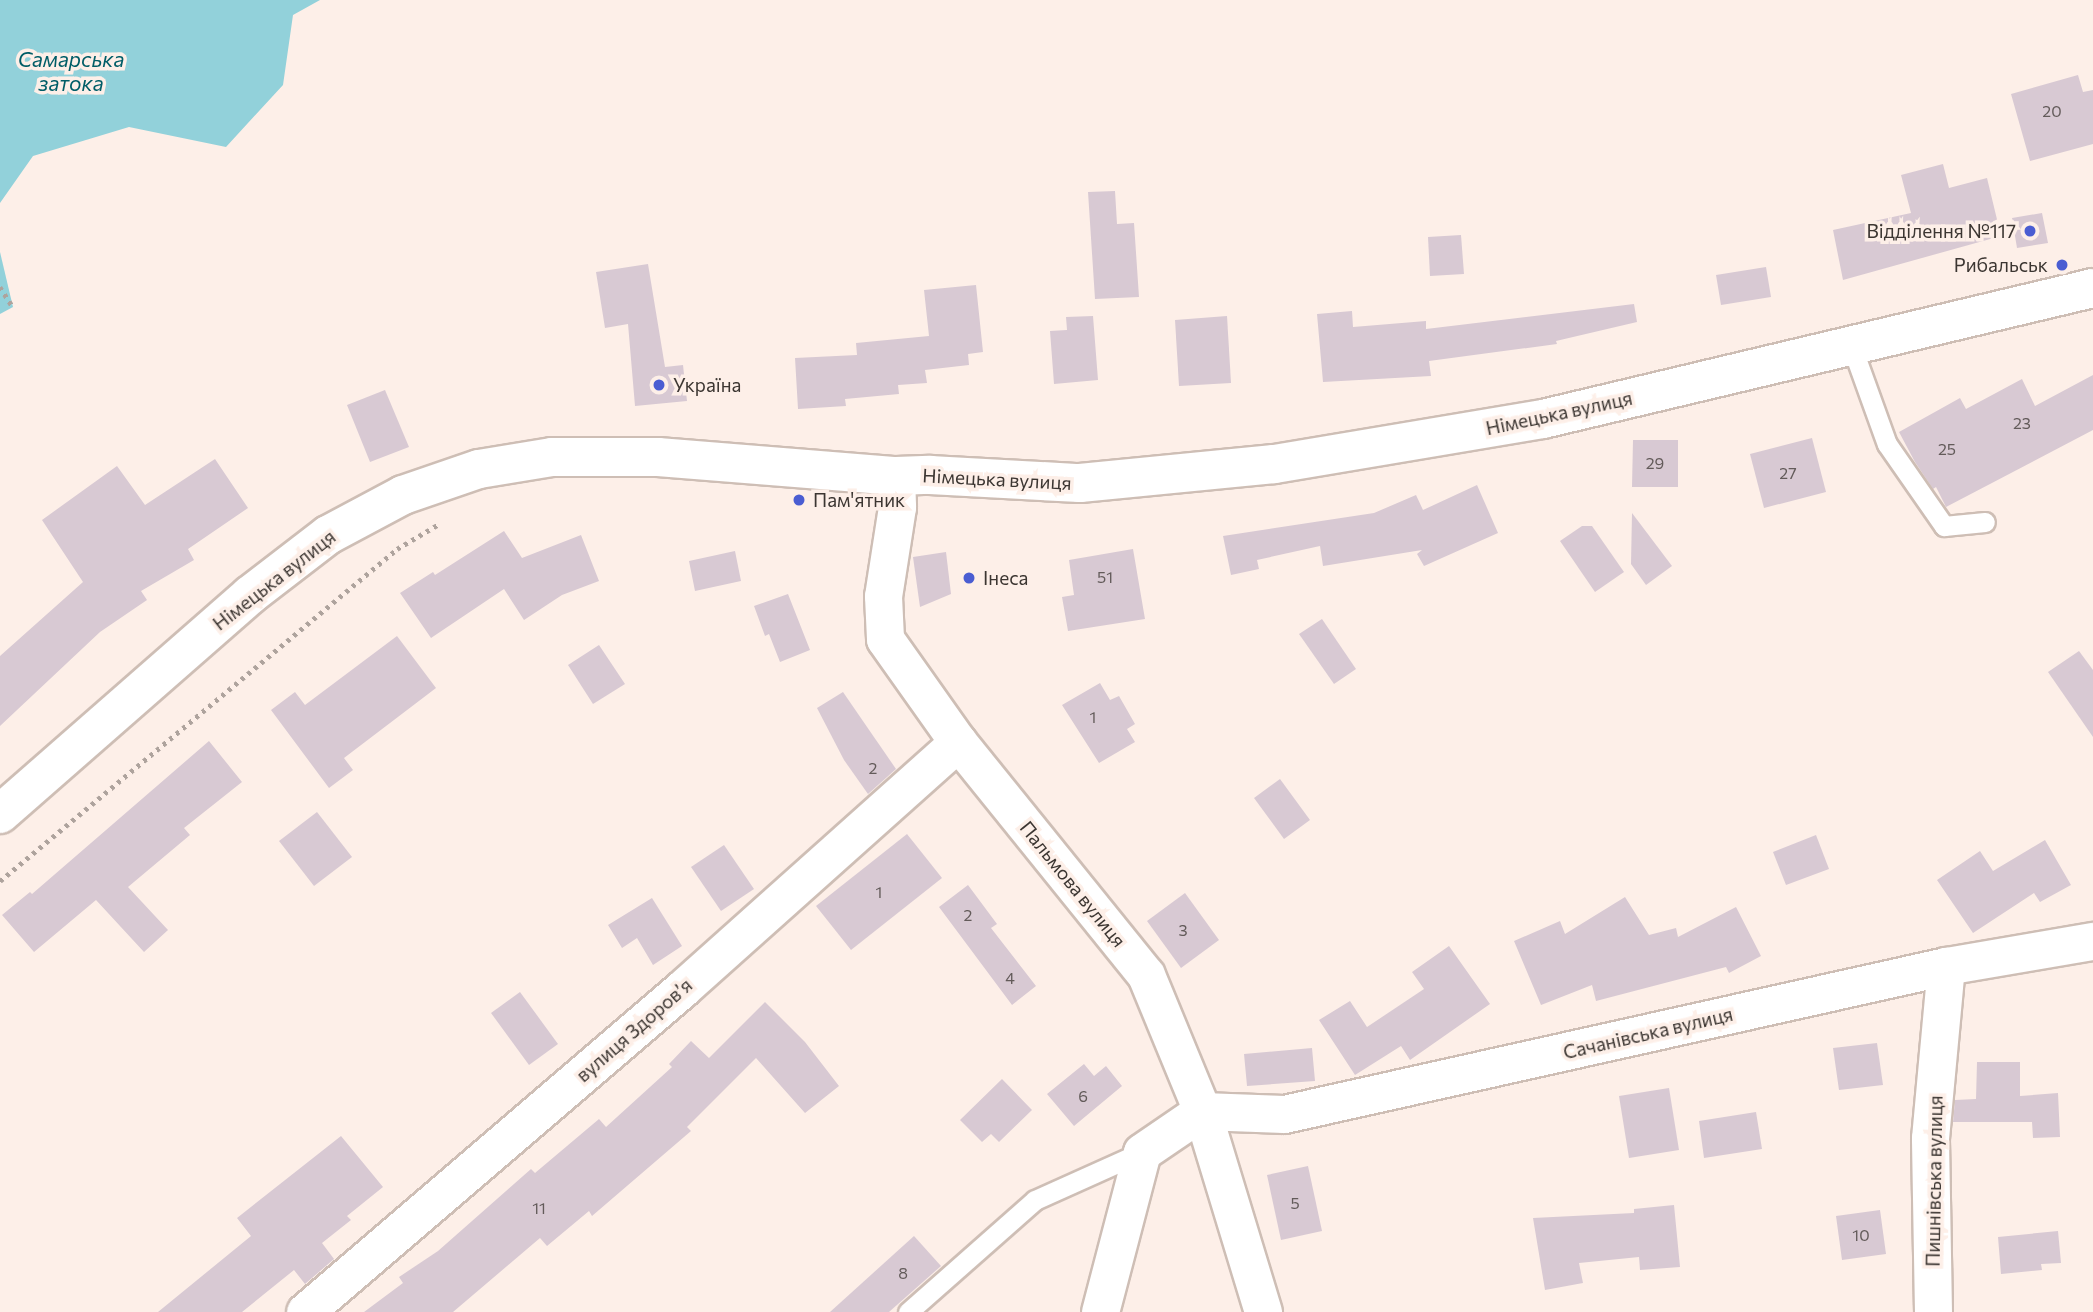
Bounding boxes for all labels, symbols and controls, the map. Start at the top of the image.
water label: Самарська затока [18,46,124,96]
house number: 20 [2042,101,2062,121]
place label: Відділення №117 [1867,220,2016,242]
marker: Відділення №117 [2022,223,2038,239]
place label: Рибальськ [1954,254,2048,276]
marker: Рибальськ [2054,257,2070,273]
place label: Україна [673,374,741,396]
marker: Україна [651,377,667,393]
street label: Німецька вулиця [1484,386,1634,440]
house number: 23 [2013,413,2031,433]
house number: 25 [1938,439,1956,459]
house number: 29 [1646,453,1664,473]
house number: 27 [1779,463,1797,483]
street label: Німецька вулиця [922,464,1072,494]
place label: Пам'ятник [813,489,905,511]
marker: Пам'ятник [791,492,807,508]
street label: Німецька вулиця [208,525,340,635]
place label: Інеса [983,567,1028,589]
house number: 51 [1097,567,1113,587]
marker: Інеса [961,570,977,586]
house number: 1 [1090,707,1096,727]
house number: 2 [869,758,877,778]
street label: Пальмова вулиця [1015,816,1131,952]
house number: 1 [876,882,882,902]
house number: 2 [964,905,972,925]
house number: 3 [1178,920,1188,940]
house number: 4 [1005,968,1015,988]
street label: вулиця Здоровʼя [571,973,697,1087]
street label: Сачанівська вулиця [1561,1002,1735,1064]
house number: 6 [1078,1086,1088,1106]
street label: Пишнівська вулиця [1921,1095,1947,1267]
house number: 5 [1290,1193,1300,1213]
house number: 11 [532,1198,546,1218]
house number: 10 [1852,1225,1870,1245]
house number: 8 [898,1263,908,1283]

